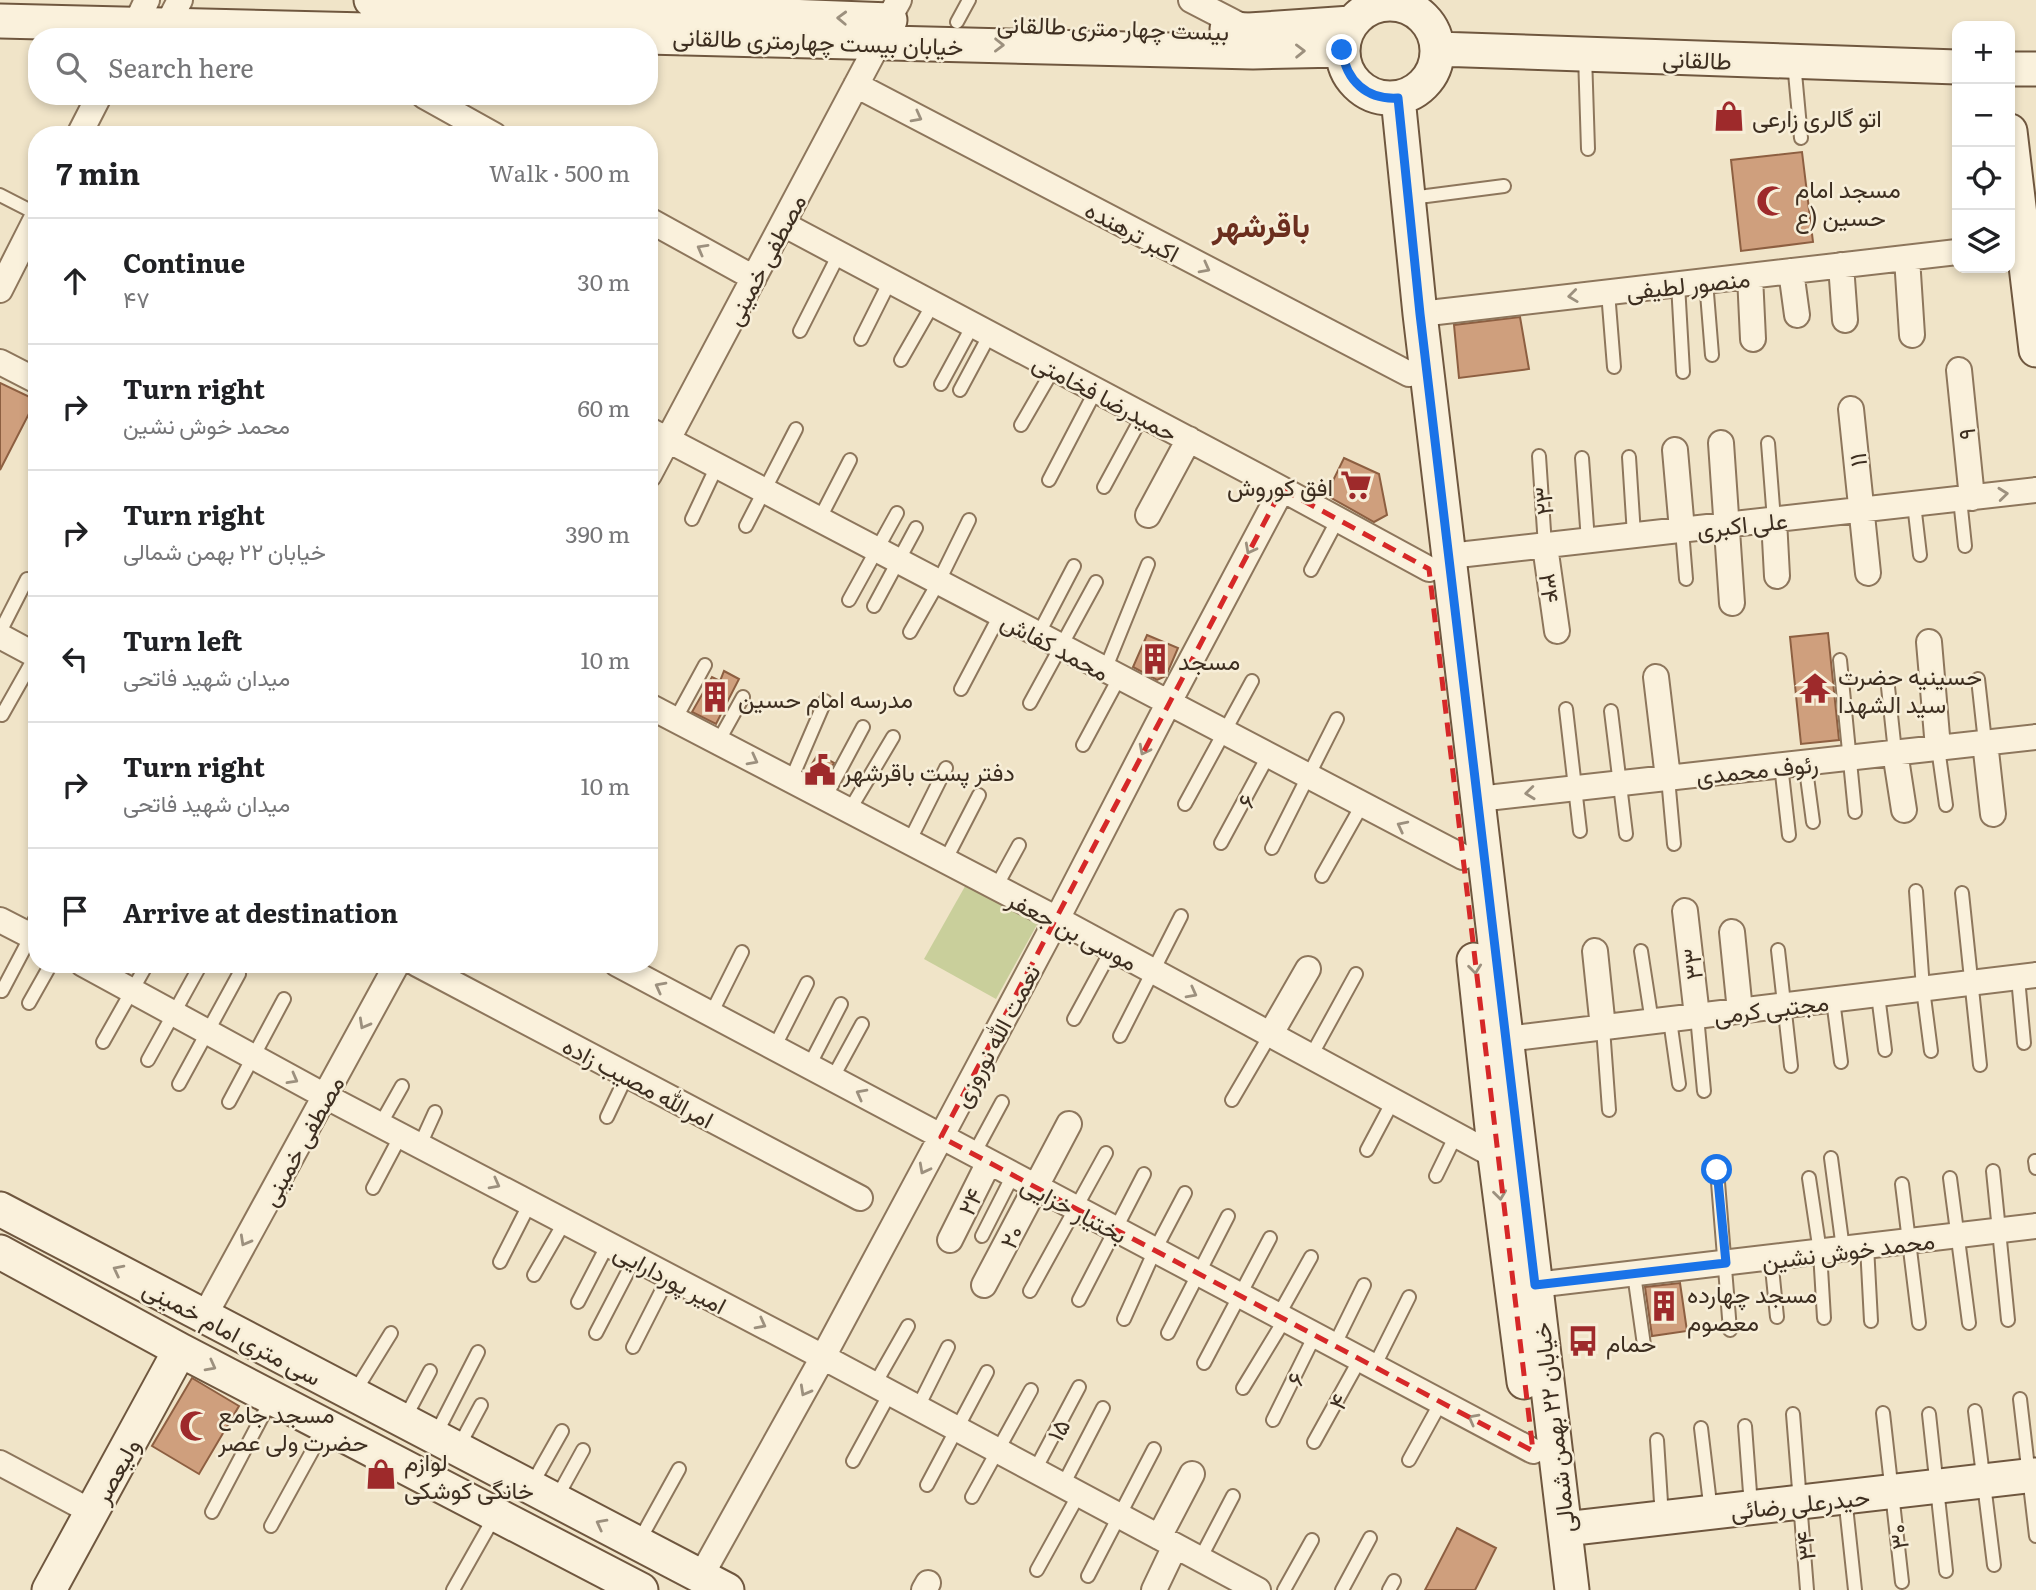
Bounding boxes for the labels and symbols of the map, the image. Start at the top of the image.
street label: بیست چهار متری طالقانی [996,4,1230,49]
one-way arrow [836,10,847,25]
street label: خیابان بیست چهارمتری طالقانی [672,17,964,64]
route end [1326,34,1357,65]
one-way arrow [994,38,1005,53]
street label: طالقانی [1662,39,1732,77]
one-way arrow [1295,43,1306,59]
shop icon: اتو گالری زارعی [1712,99,1746,133]
place label: اتو گالری زارعی [1752,99,1882,134]
one-way arrow [910,108,922,122]
place label: مسجد امام حسین (ع [1795,170,1901,234]
mosque icon: مسجد امام حسین (ع [1755,184,1789,218]
street label: مصطفی خمینی [715,187,813,331]
street label: اکبر ترهنده [1080,191,1186,269]
district label: باقرشهر [1211,199,1310,247]
one-way arrow [696,244,709,257]
one-way arrow [1198,259,1210,273]
street label: منصور لطیفی [1624,259,1752,307]
one-way arrow [1567,288,1579,303]
street label: حمیدرضا فخامتی [1027,343,1185,449]
street label: ۹ [1947,426,1983,442]
street label: ۱۱ [1838,451,1874,469]
place label: افق کوروش [1227,468,1333,503]
supermarket icon: افق کوروش [1339,468,1373,502]
street label: ۲۳ [1524,486,1560,516]
one-way arrow [1998,487,2009,502]
street label: علی اکبری [1695,501,1789,545]
one-way arrow [1245,542,1258,554]
street label: ۳۴ [1532,571,1570,605]
street label: محمد کفاش [996,602,1116,688]
building icon: مسجد [1138,642,1172,676]
place label: مسجد [1178,642,1240,677]
place label: حسینیه حضرت سید الشهدا [1838,657,1982,720]
temple icon: حسینیه حضرت سید الشهدا [1798,671,1832,705]
building icon: مدرسه امام حسین [698,680,732,714]
place label: مدرسه امام حسین [738,680,913,716]
one-way arrow [1138,743,1152,755]
street label: رئوف محمدی [1694,744,1820,792]
one-way arrow [746,752,758,766]
public building icon: دفتر پست باقرشهر [803,753,837,787]
place label: دفتر پست باقرشهر [842,753,1015,789]
street label: ۶ [1227,786,1263,814]
one-way arrow [1524,786,1536,801]
one-way arrow [1397,820,1409,834]
street label: موسی بن جعفر [1001,880,1144,978]
street label: ۳۳ [1672,946,1710,982]
street label: نعمت الله نوروزی [943,957,1047,1113]
one-way arrow [1467,964,1482,975]
one-way arrow [655,982,667,995]
street label: مجتبی کرمی [1712,983,1830,1031]
one-way arrow [1185,985,1198,998]
one-way arrow [359,1017,372,1029]
street label: امرالله مصیب زاده [557,1026,721,1136]
street label: مصطفی خمینی [251,1068,351,1212]
one-way arrow [286,1070,299,1084]
one-way arrow [855,1089,868,1102]
route start [1701,1154,1732,1185]
one-way arrow [919,1161,932,1174]
street label: بختیار خزایی [1016,1165,1134,1251]
one-way arrow [488,1176,500,1190]
street label: ۲۴ [947,1181,991,1221]
one-way arrow [1492,1190,1507,1201]
street label: ۲۰ [989,1218,1031,1254]
street label: محمد خوش نشین [1759,1221,1937,1277]
street label: امیر پوردارایی [608,1233,734,1322]
one-way arrow [240,1234,253,1247]
one-way arrow [113,1265,125,1279]
street label: سی متری امام خمینی [137,1269,328,1394]
place label: مسجد چهارده معصوم [1687,1275,1817,1339]
building icon: مسجد چهارده معصوم [1647,1289,1681,1323]
one-way arrow [754,1316,766,1330]
street label: خیابان ۲۲ بهمن شمالی [1522,1321,1582,1535]
bus stop icon: حمام [1566,1324,1600,1358]
place label: حمام [1606,1324,1656,1360]
one-way arrow [204,1358,216,1371]
street label: ۶ [1276,1365,1312,1391]
one-way arrow [800,1383,813,1396]
street label: ۴ [1318,1387,1356,1415]
place label: مسجد جامع حضرت ولی عصر [217,1395,368,1458]
mosque icon: مسجد جامع حضرت ولی عصر [178,1409,212,1443]
street label: ۱۵ [1037,1411,1077,1447]
one-way arrow [1467,1414,1480,1427]
street label: وليعصر [82,1431,147,1510]
place label: لوازم خانگی کوشکی [404,1443,534,1506]
shop icon: لوازم خانگی کوشکی [364,1457,398,1491]
street label: حیدرعلی رضائی [1729,1477,1871,1527]
one-way arrow [596,1518,608,1532]
street label: ۳۰ [1878,1522,1916,1552]
street label: ۳۴ [1785,1530,1823,1562]

